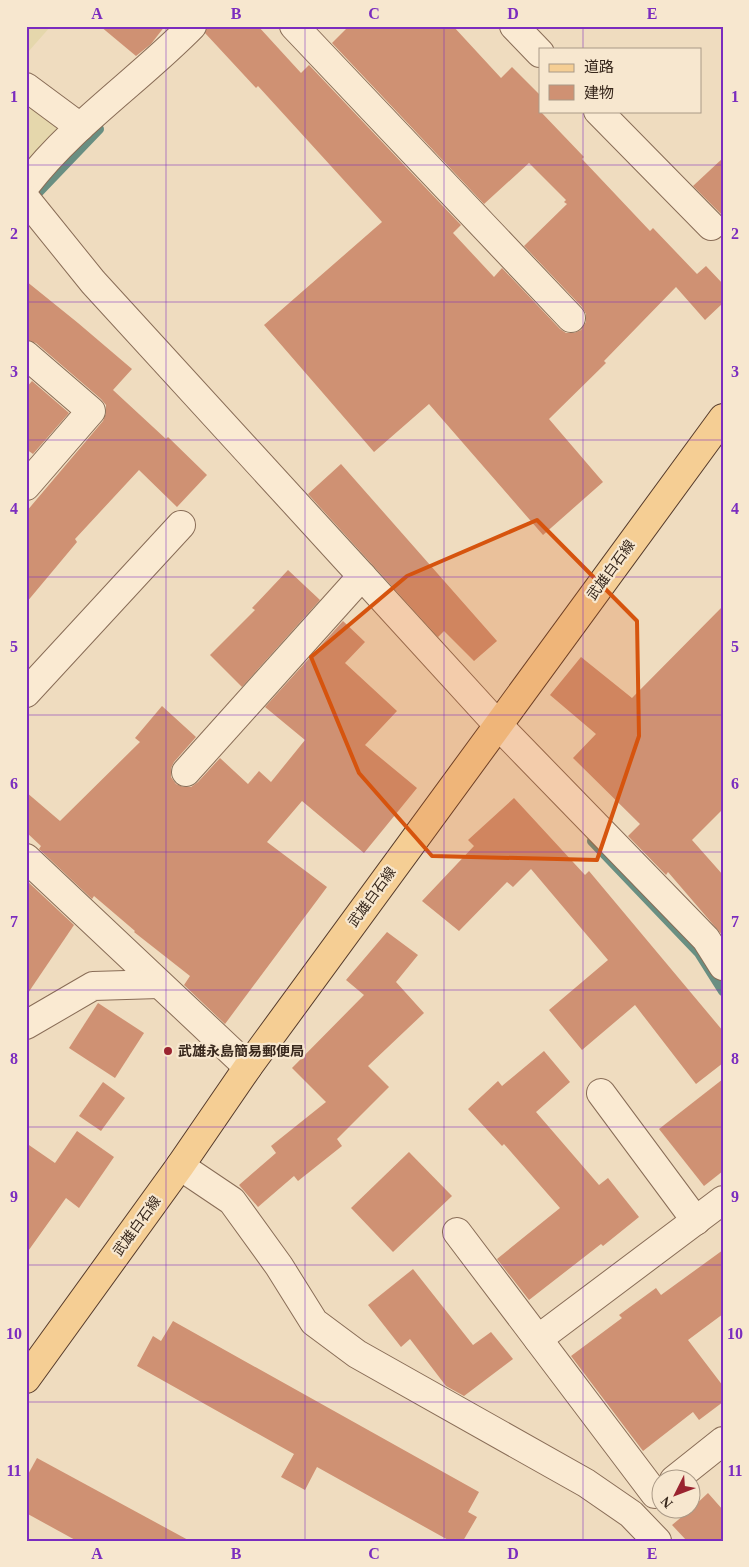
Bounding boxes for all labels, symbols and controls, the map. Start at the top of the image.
text: A [91,5,103,22]
text: B [231,5,242,22]
text: C [368,5,380,22]
text: D [507,5,519,22]
text: E [647,5,657,22]
legend [539,48,702,112]
text: 道路 [584,59,614,75]
text: 建物 [584,85,614,101]
text: 1 [10,88,18,105]
text: 1 [731,88,739,105]
text: 2 [10,225,18,242]
text: 2 [731,225,739,242]
text: 3 [10,363,18,380]
text: 3 [731,363,739,380]
text: 4 [10,500,18,517]
text: 4 [731,500,739,517]
street label: 武雄白石線 [584,537,638,603]
text: 5 [10,638,18,655]
text: 5 [731,638,739,655]
text: 6 [10,775,18,792]
text: 6 [731,775,739,792]
street label: 武雄白石線 [345,864,399,930]
text: 7 [10,913,18,930]
text: 7 [731,913,739,930]
place label: 武雄永島簡易郵便局 [178,1043,304,1059]
marker: 武雄永島簡易郵便局 [162,1045,174,1057]
text: 8 [10,1050,18,1067]
text: 8 [731,1050,739,1067]
text: 9 [10,1188,18,1205]
text: 9 [731,1188,739,1205]
street label: 武雄白石線 [110,1193,164,1259]
text: 10 [6,1325,22,1342]
text: 10 [727,1325,743,1342]
text: 11 [6,1462,22,1479]
text: 11 [727,1462,743,1479]
north arrow [652,1470,702,1520]
text: N [658,1494,676,1511]
text: A [91,1545,103,1562]
text: B [231,1545,242,1562]
text: C [368,1545,380,1562]
text: D [507,1545,519,1562]
text: E [647,1545,657,1562]

